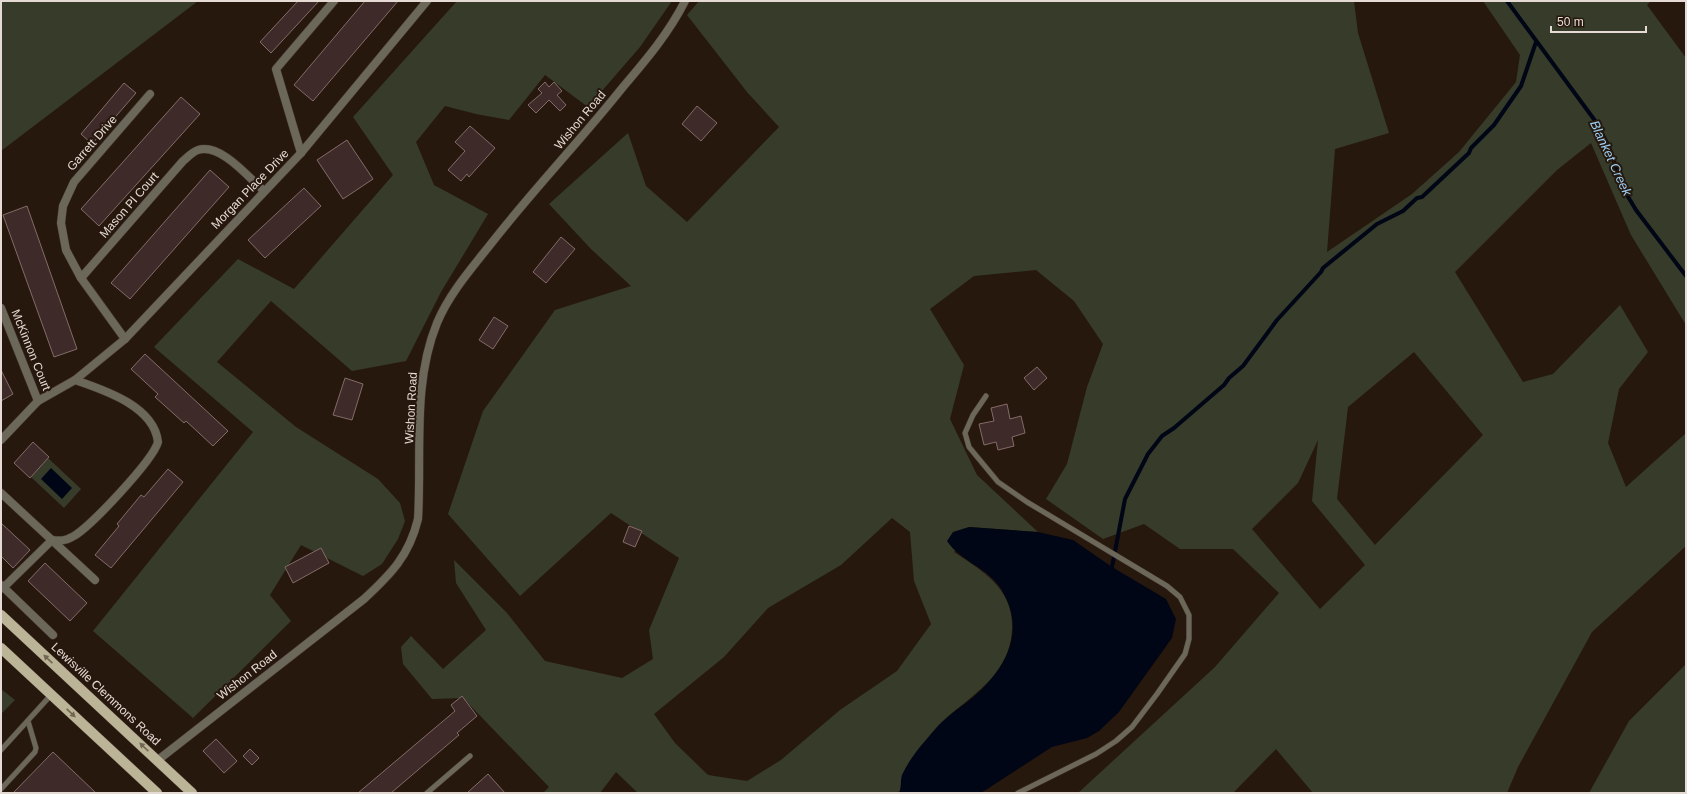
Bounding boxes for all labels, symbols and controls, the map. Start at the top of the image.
scale bar [1551,8,1646,34]
text: 50 m [1557,15,1584,29]
street label: Wishon Road [551,88,609,152]
street label: Garrett Drive [64,112,120,174]
water label: Blanket Creek [1587,118,1636,200]
street label: Morgan Place Drive [208,146,292,232]
street label: Mason Pl Court [97,169,162,241]
street label: McKinnon Court [8,307,54,393]
street label: Wishon Road [402,372,420,444]
street label: Lewisville Clemmons Road [49,640,163,748]
street label: Wishon Road [214,647,280,703]
one-way arrow [43,654,53,663]
one-way arrow [66,708,75,717]
one-way arrow [139,743,148,752]

